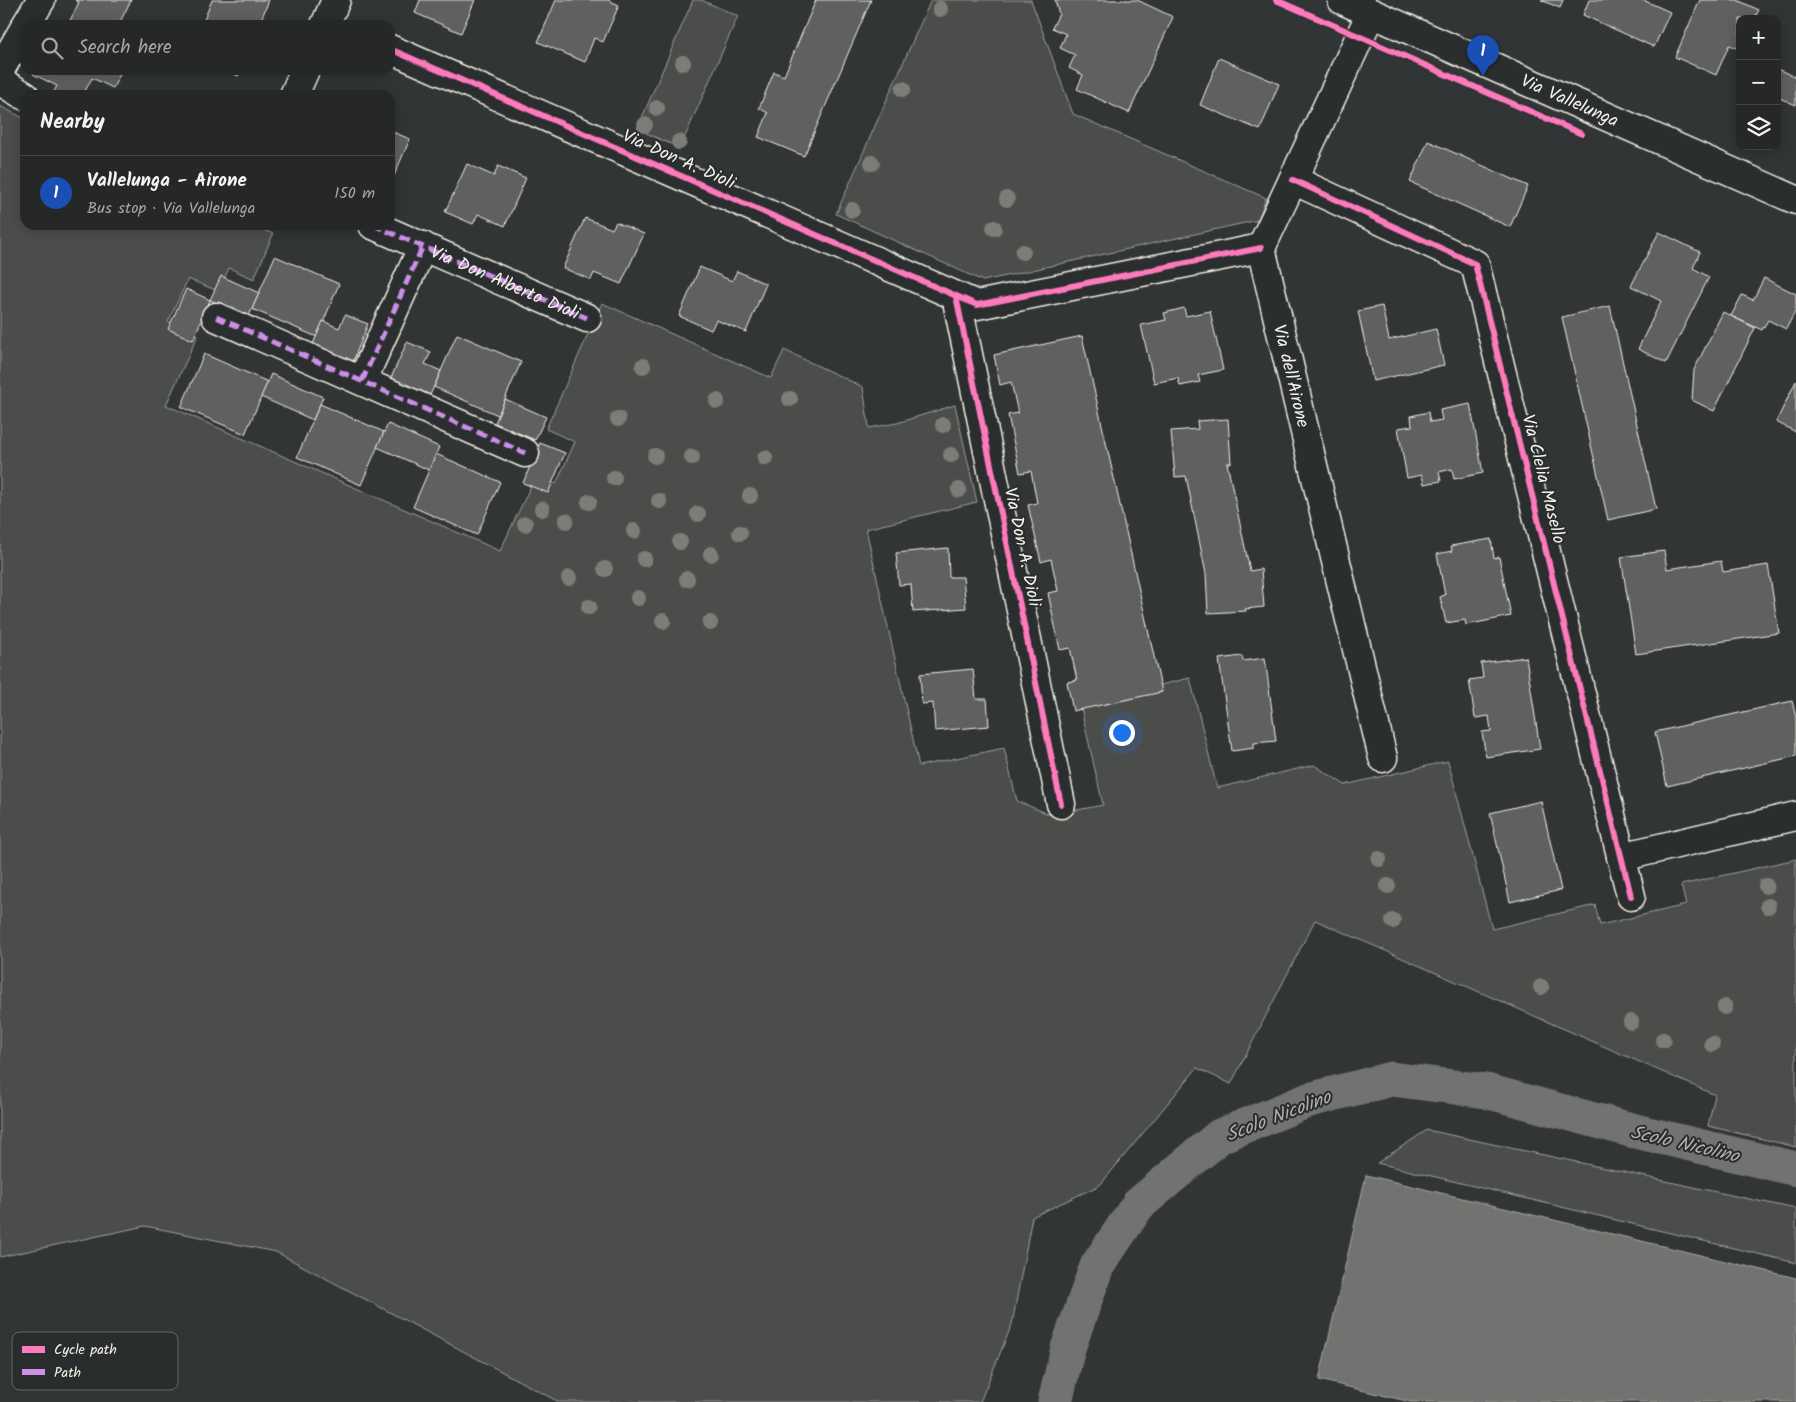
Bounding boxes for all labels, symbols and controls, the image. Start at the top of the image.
map controls [1736,15,1781,150]
button: + [1736,15,1781,60]
search box [20,20,395,75]
text: Search here [78,33,172,63]
icon: search [38,34,66,62]
pin: 1 [1467,35,1499,76]
button: − [1736,60,1781,105]
street label: Via Vallelunga [1516,67,1623,136]
button: layers [1736,105,1781,150]
text: Nearby [40,106,105,139]
street label: Via Don A. Dioli [617,122,740,199]
text: Vallelunga - Airone [87,166,247,196]
text: 1 [54,181,58,206]
text: 150 m [334,181,375,206]
text: Bus stop · Via Vallelunga [87,196,255,221]
street label: Via Don Alberto Dioli [425,239,584,329]
street label: Via dell'Airone [1264,322,1316,431]
street label: Via Clelia Masello [1512,412,1573,547]
street label: Via Don A. Dioli [995,485,1048,610]
your location [1109,720,1135,746]
water label: Scolo Nicolino [1222,1083,1337,1151]
water label: Scolo Nicolino [1627,1118,1743,1172]
legend [12,1332,178,1390]
text: Cycle path [54,1339,117,1361]
text: Path [54,1362,81,1384]

